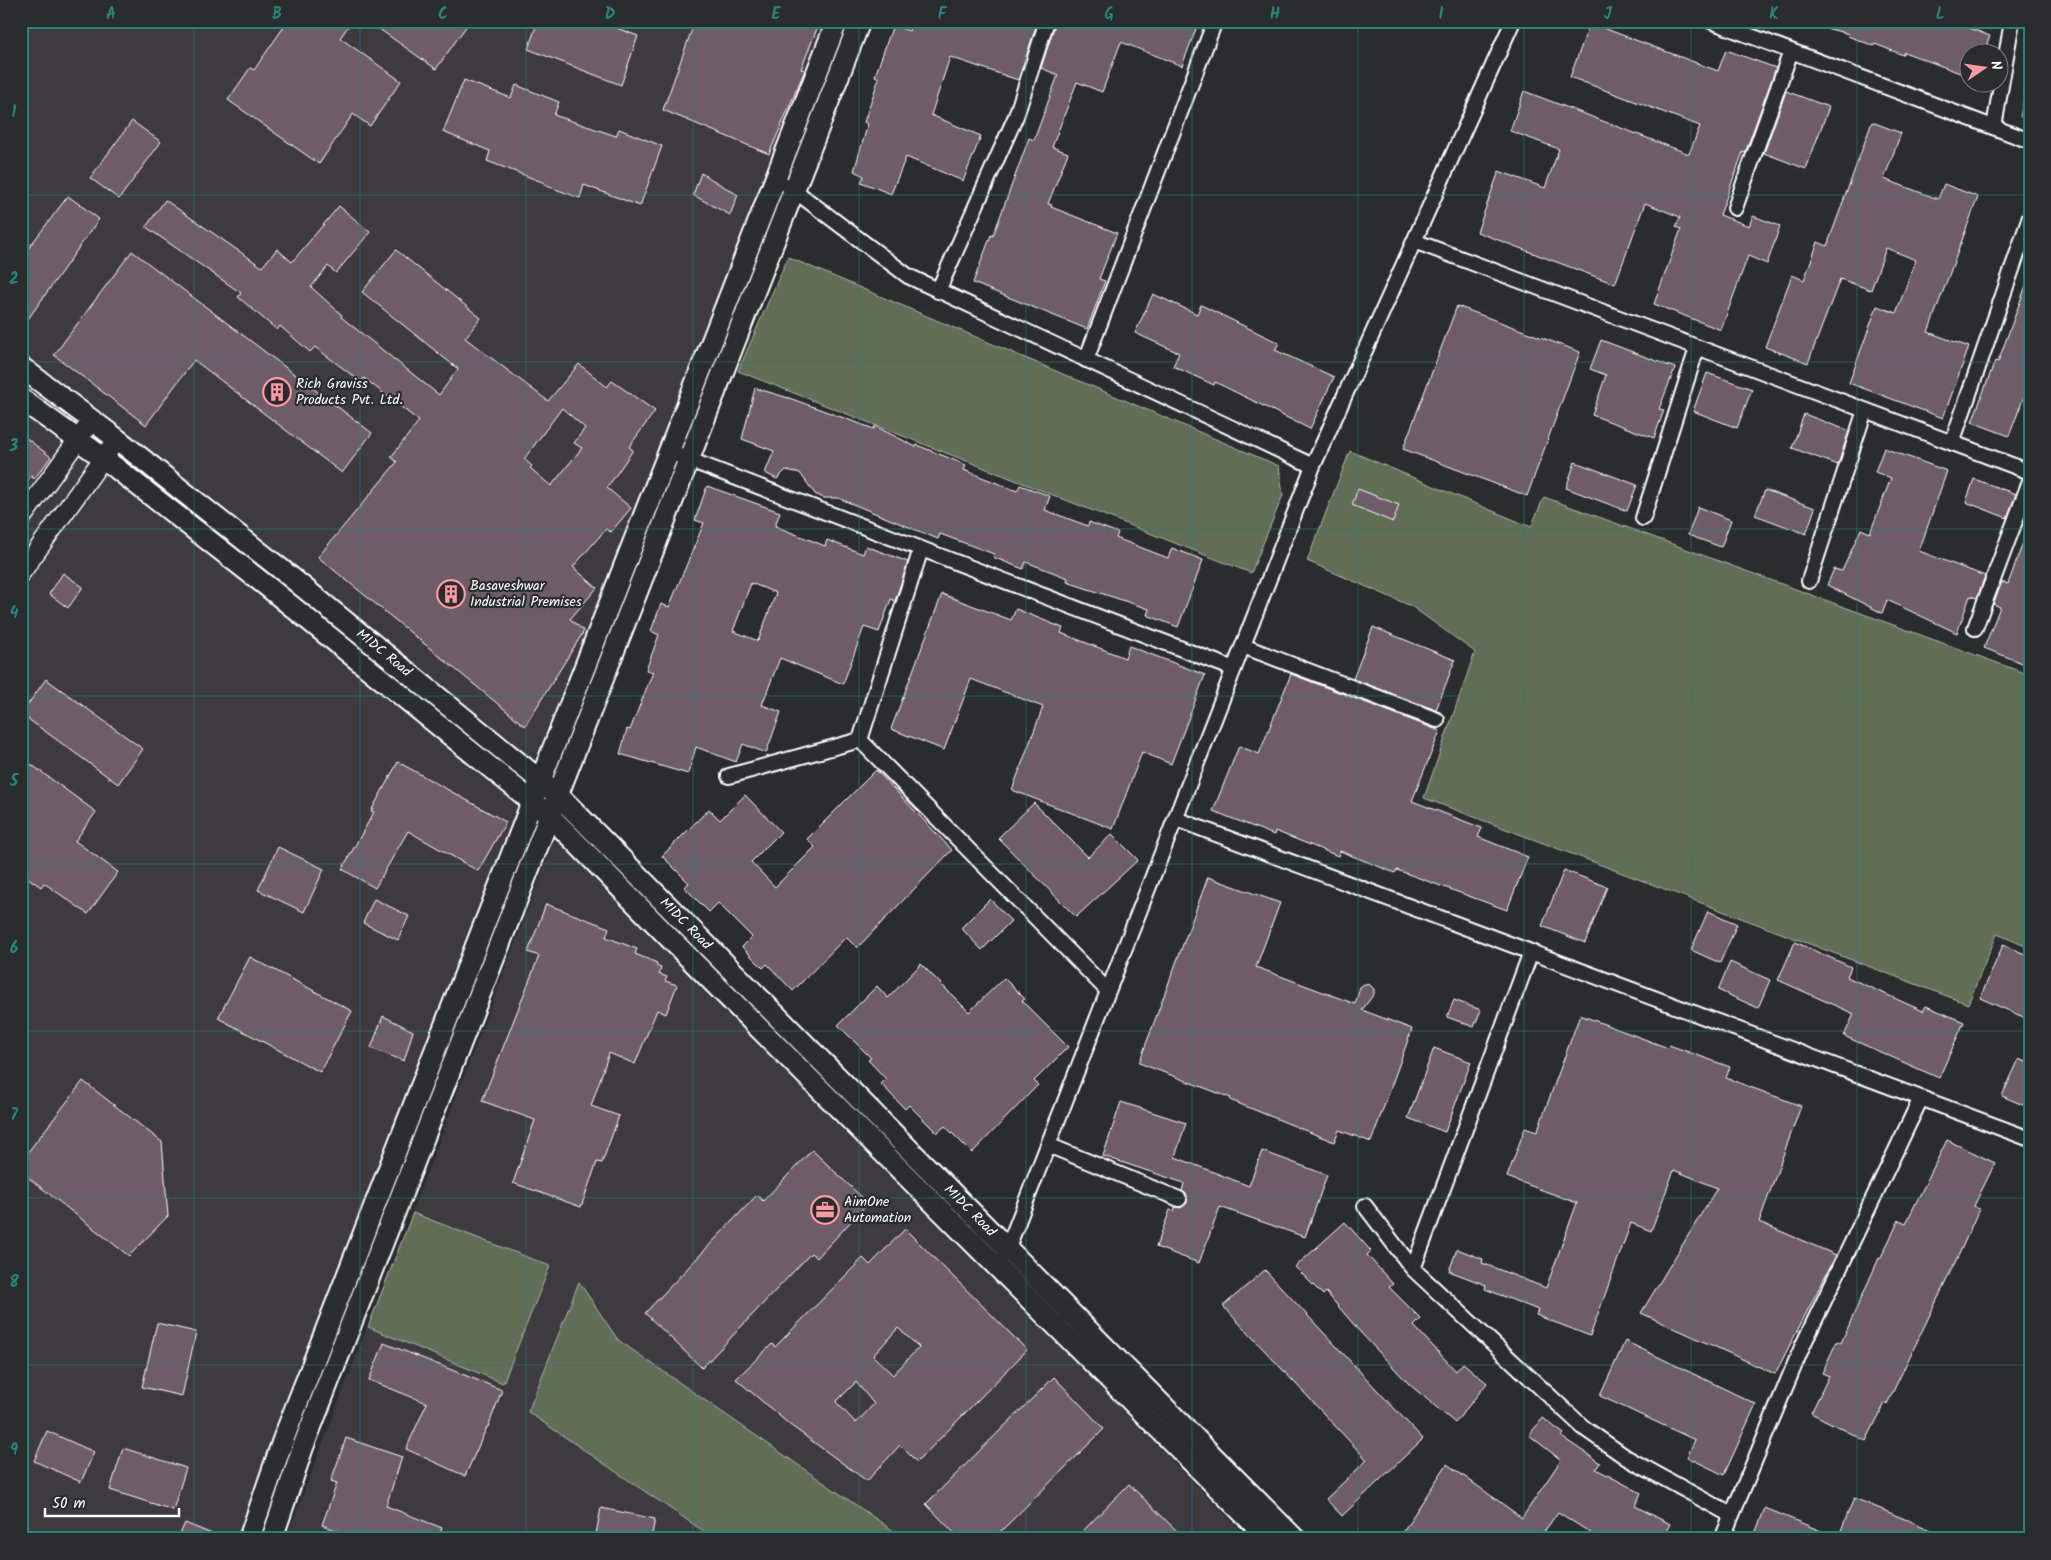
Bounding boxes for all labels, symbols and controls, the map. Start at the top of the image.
text: A [106,2,116,27]
text: B [272,2,282,27]
text: C [438,2,448,27]
text: D [605,2,616,27]
text: E [772,2,782,27]
text: F [938,2,948,27]
text: G [1104,2,1114,27]
text: H [1270,2,1280,27]
text: I [1439,2,1444,27]
text: J [1604,2,1613,27]
text: K [1769,2,1779,27]
text: L [1936,2,1944,27]
north arrow [1958,42,2008,92]
text: N [1984,59,2007,72]
text: 1 [12,100,17,125]
text: 2 [9,267,19,292]
place label: Rich Graviss Products Pvt. Ltd. [296,373,403,411]
building icon: Rich Graviss Products Pvt. Ltd. [262,377,292,407]
text: 3 [9,434,19,459]
place label: Basaveshwar Industrial Premises [470,575,582,613]
building icon: Basaveshwar Industrial Premises [436,579,466,609]
text: 4 [10,601,19,626]
street label: MIDC Road [351,623,417,683]
text: 5 [9,769,20,794]
street label: MIDC Road [654,892,717,956]
text: 6 [10,936,19,961]
text: 7 [10,1103,18,1128]
street label: MIDC Road [939,1179,1002,1243]
place label: AimOne Automation [844,1191,911,1229]
office icon: AimOne Automation [810,1195,840,1225]
text: 8 [9,1270,19,1295]
text: 9 [10,1438,18,1463]
scale bar [45,1485,179,1517]
text: 50 m [52,1492,86,1516]

